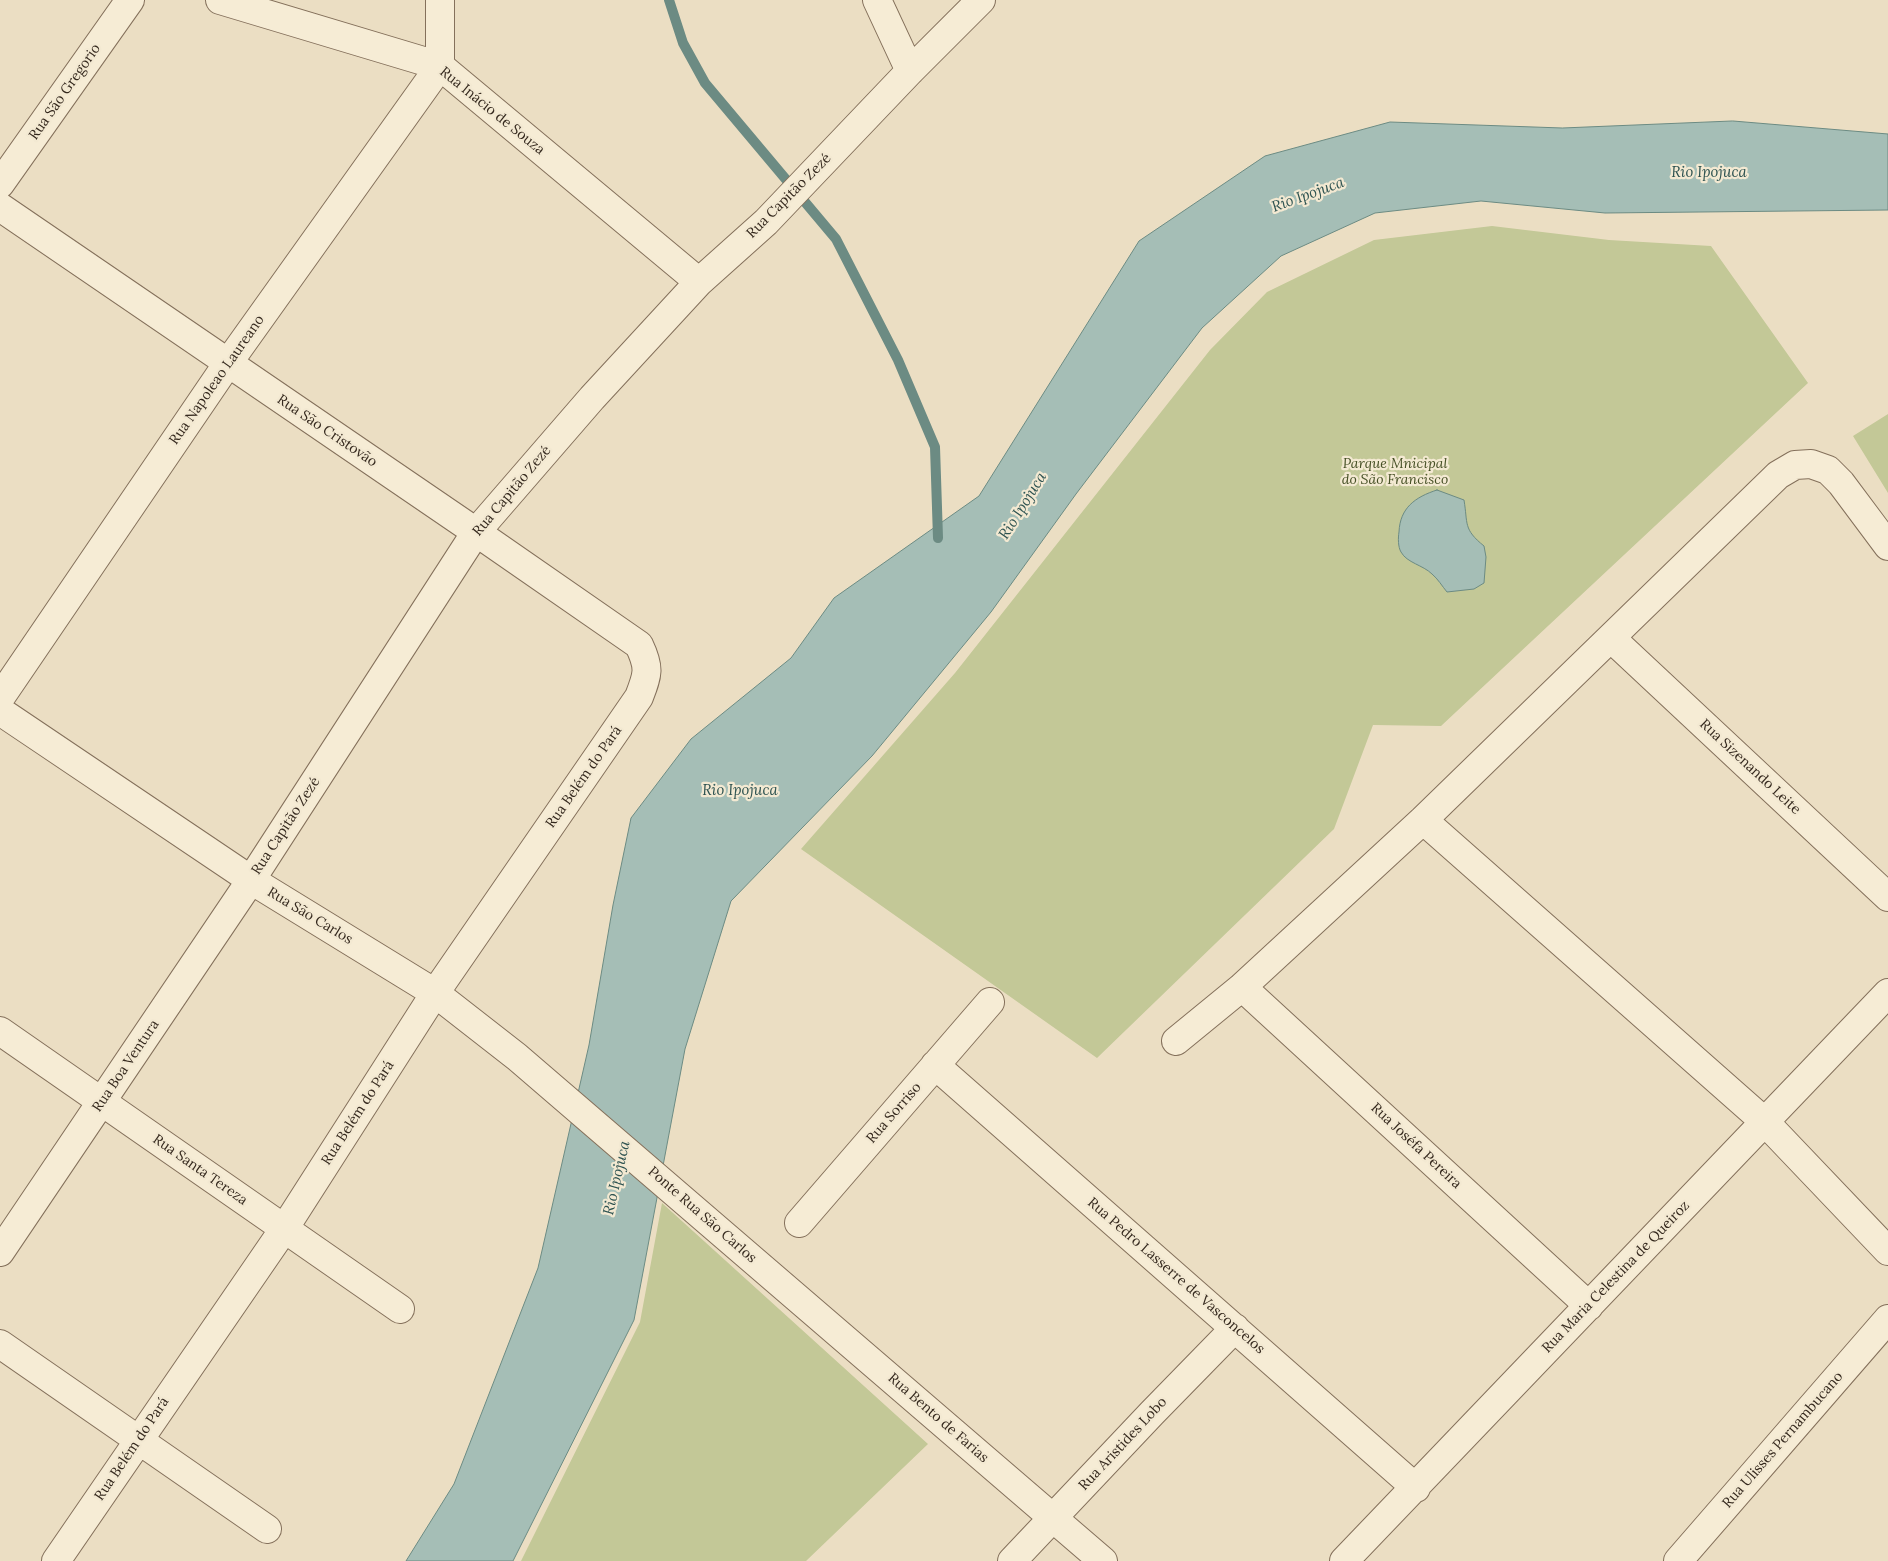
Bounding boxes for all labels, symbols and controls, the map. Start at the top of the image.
street label: Rua São Gregorio [26,41,104,143]
street label: Rua Inácio de Souza [436,64,548,158]
street label: Rua Capitão Zezé [743,150,835,242]
water label: Rio Ipojuca [1671,164,1747,182]
water label: Rio Ipojuca [1269,174,1347,216]
street label: Rua Napoleao Laureano [166,312,268,448]
street label: Rua São Cristovão [274,391,380,471]
street label: Rua Capitão Zezé [469,442,555,540]
park label: Parque Mnicipal do São Francisco [1342,456,1448,488]
water label: Rio Ipojuca [995,469,1051,543]
street label: Rua Sizenando Leite [1696,716,1804,818]
street label: Rua Belém do Pará [542,723,626,831]
street label: Rua Capitão Zezé [248,774,324,878]
water label: Rio Ipojuca [702,782,778,800]
street label: Rua São Carlos [264,884,356,948]
street label: Rua Boa Ventura [89,1017,163,1115]
street label: Rua Belém do Pará [318,1058,398,1168]
street label: Rua Sorriso [863,1079,925,1147]
street label: Rua Joséfa Pereira [1367,1100,1465,1192]
street label: Rua Santa Tereza [149,1131,251,1209]
water label: Rio Ipojuca [600,1139,634,1217]
street label: Ponte Rua São Carlos [644,1163,760,1267]
street label: Rua Pedro Lasserre de Vasconcelos [1084,1194,1268,1358]
street label: Rua Maria Celestina de Queiroz [1539,1197,1693,1357]
street label: Rua Ulisses Pernambucano [1719,1368,1847,1512]
street label: Rua Bento de Farias [884,1370,992,1466]
street label: Rua Belém do Pará [91,1394,173,1504]
street label: Rua Aristides Lobo [1075,1394,1171,1494]

